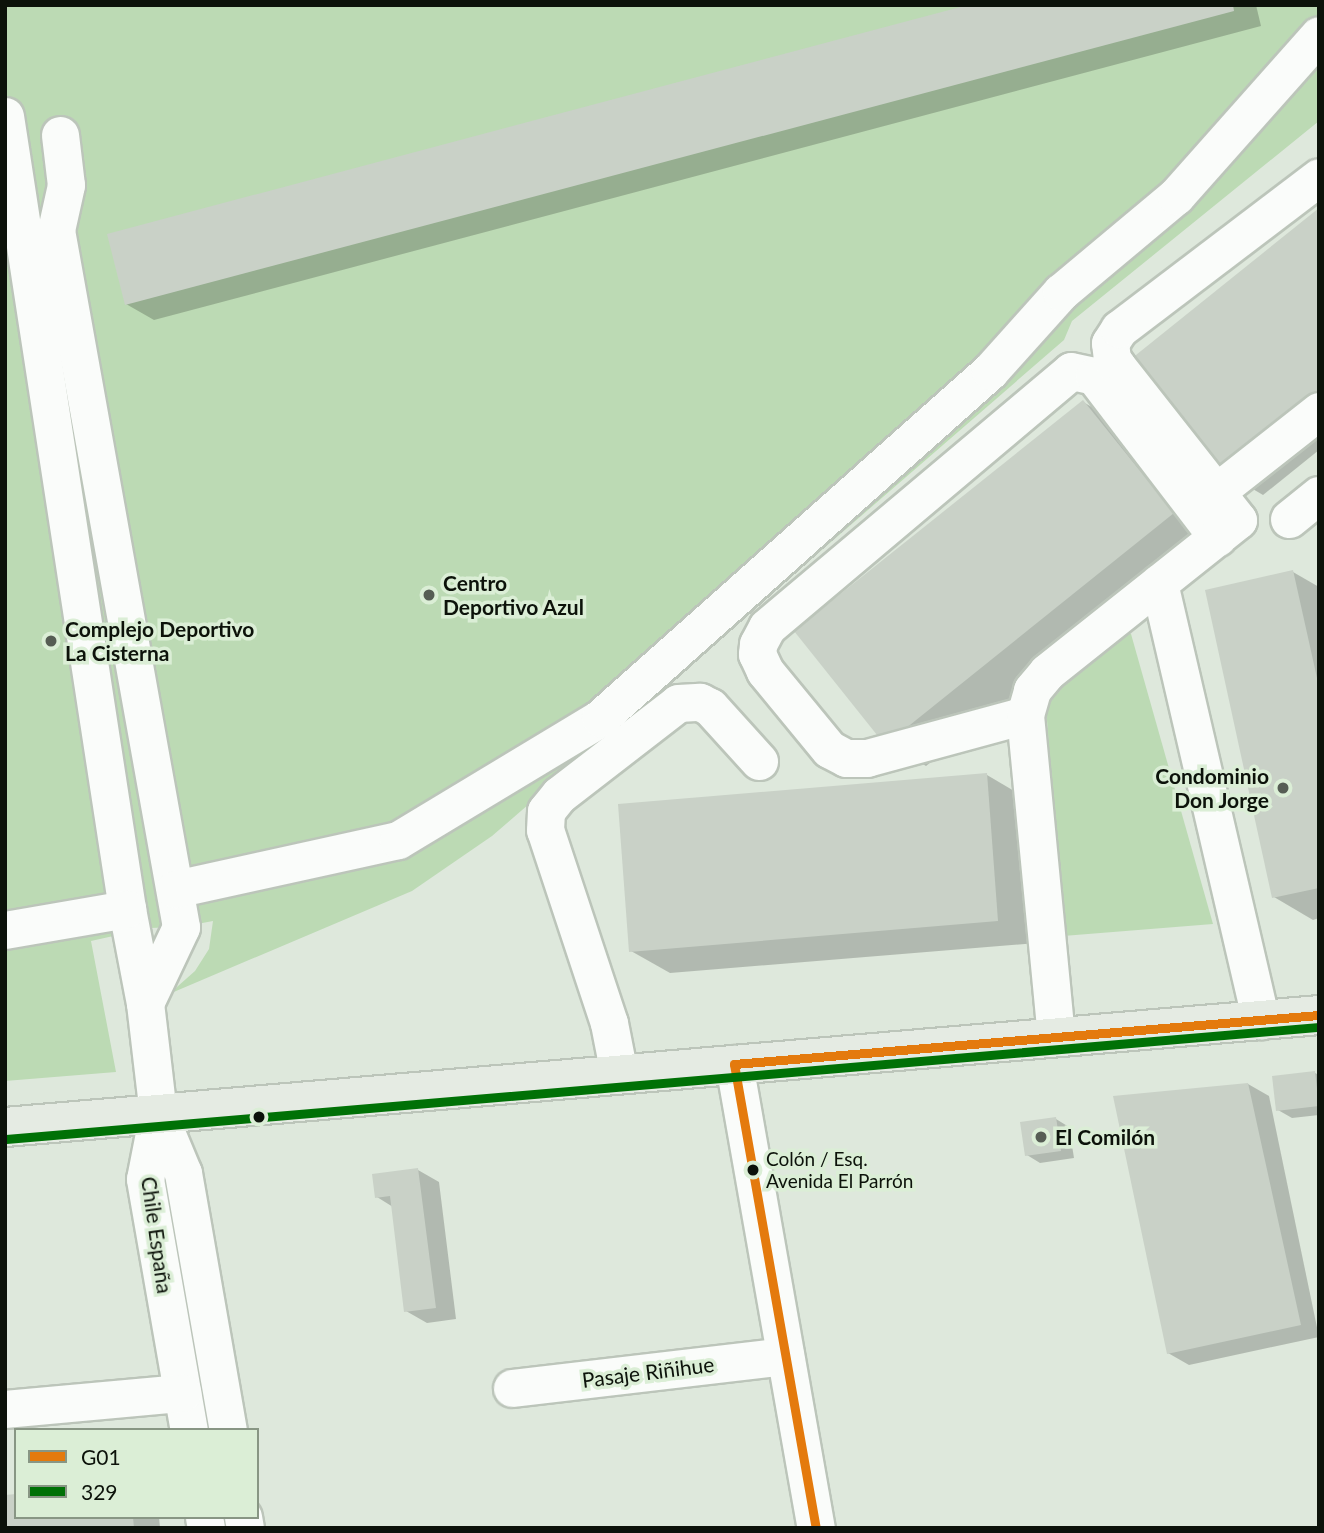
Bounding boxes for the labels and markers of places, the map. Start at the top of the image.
place label: Centro Deportivo Azul [443,570,585,620]
marker: Centro Deportivo Azul [421,587,437,603]
place label: Complejo Deportivo La Cisterna [65,616,254,666]
marker: Complejo Deportivo La Cisterna [43,633,59,649]
place label: Condominio Don Jorge [1155,763,1269,813]
marker: Condominio Don Jorge [1275,780,1291,796]
unlabelled marker [252,1110,266,1124]
place label: El Comilón [1055,1124,1155,1150]
marker: El Comilón [1033,1129,1049,1145]
place label: Colón / Esq. Avenida El Parrón [766,1148,913,1192]
marker: Colón / Esq. Avenida El Parrón [746,1163,760,1177]

